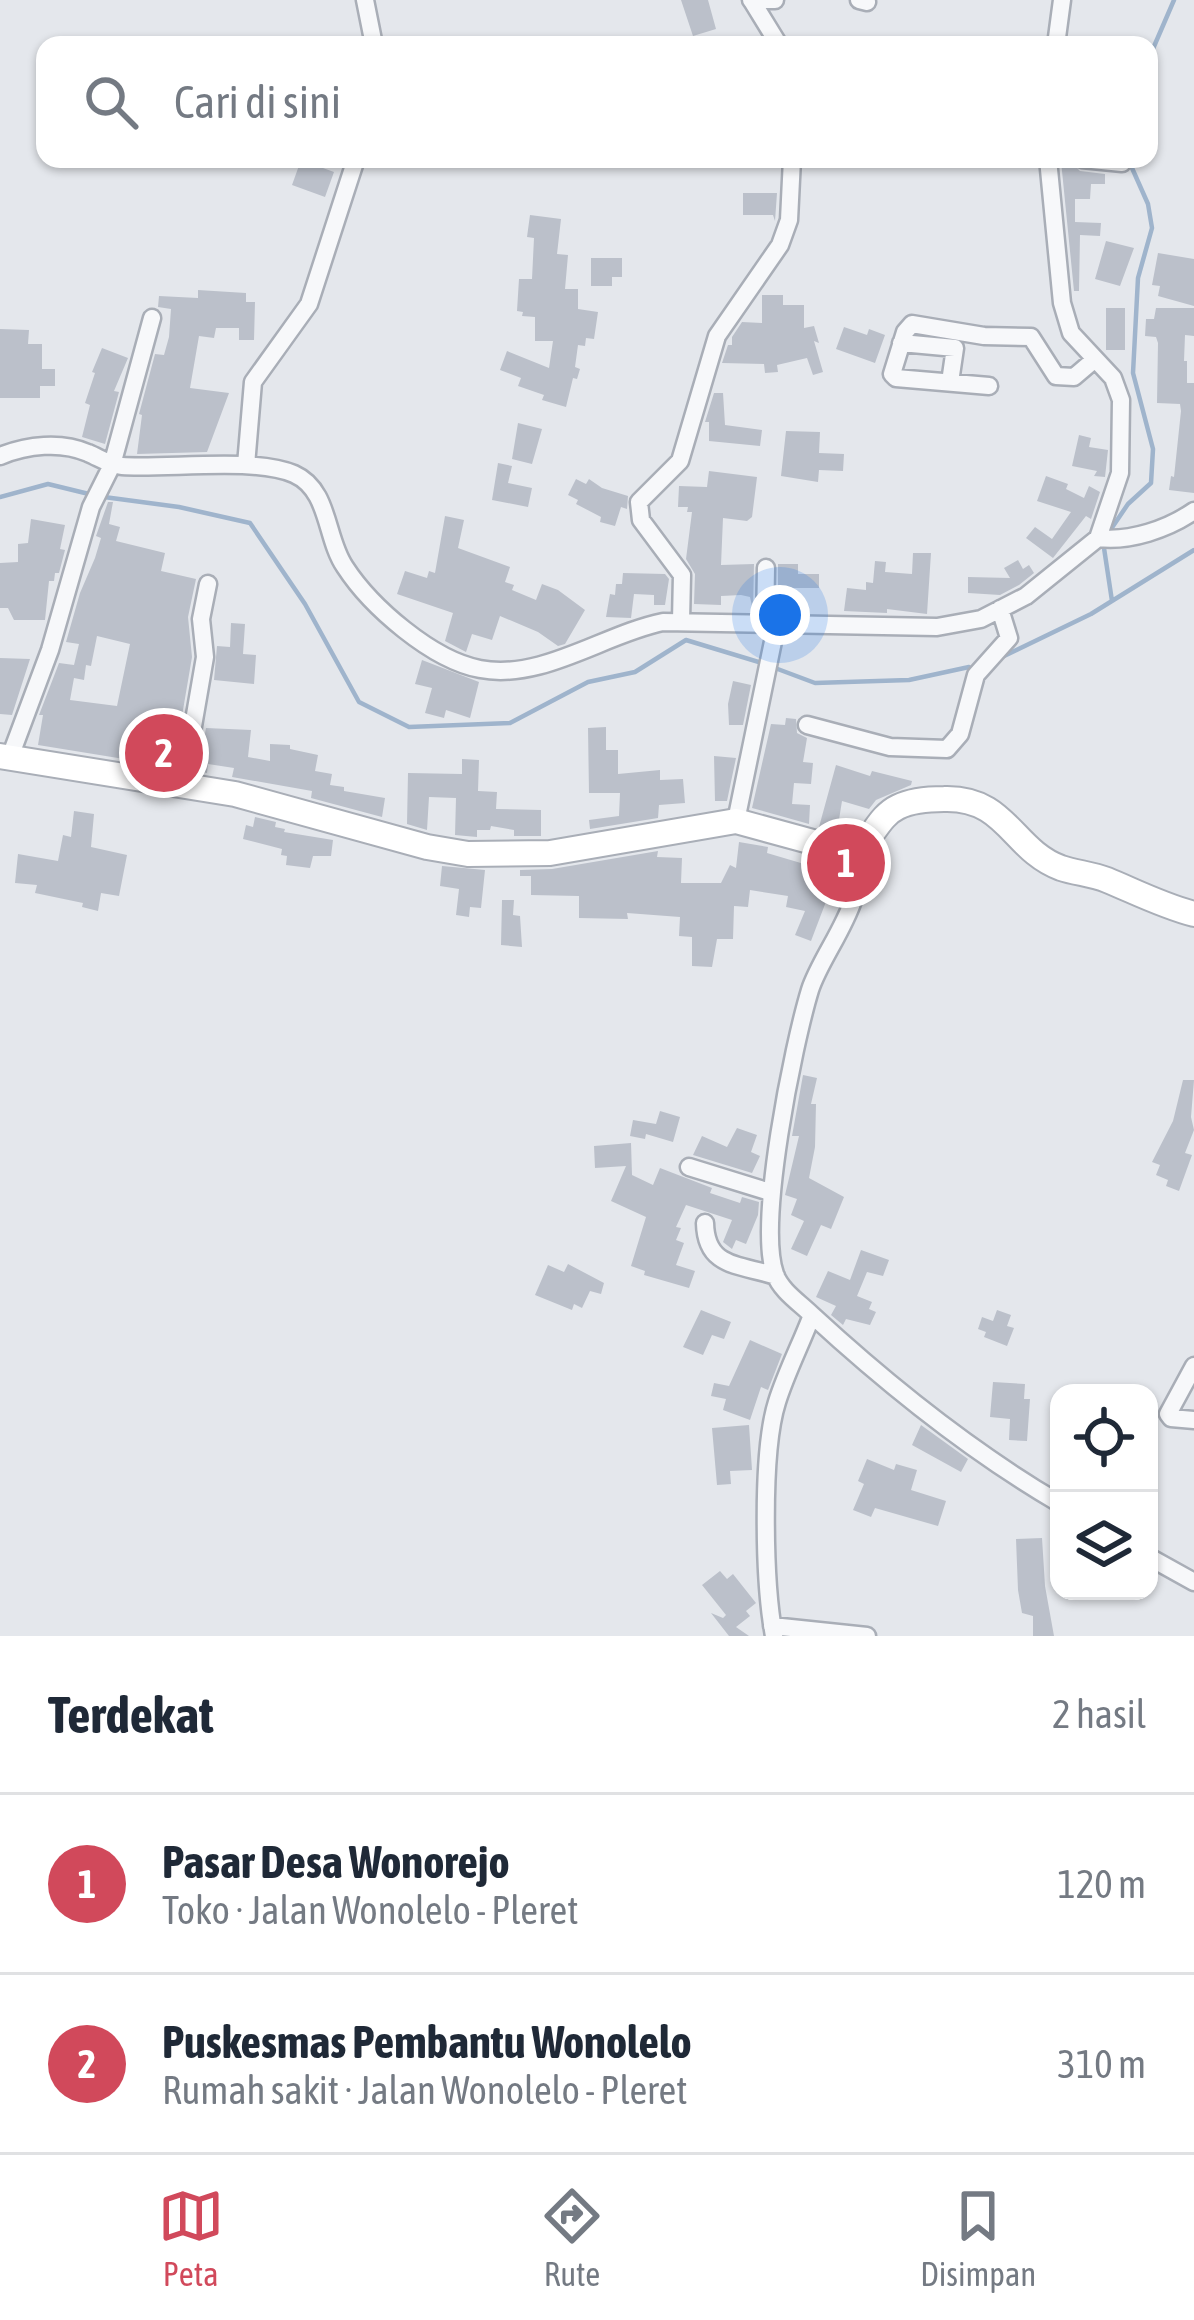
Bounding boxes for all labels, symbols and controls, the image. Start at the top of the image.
search box [36,36,1158,168]
icon: search [78,69,144,135]
text: Cari di sini [174,76,341,128]
your location [750,585,810,645]
pin: 2 [125,708,203,798]
pin: 1 [807,818,885,908]
map controls [1050,1384,1158,1600]
button: locate [1050,1384,1158,1492]
button: layers [1050,1492,1158,1600]
text: Terdekat [48,1685,214,1744]
text: 2 hasil [1052,1692,1146,1736]
text: Pasar Desa Wonorejo [162,1836,510,1888]
text: 1 [78,1862,96,1906]
text: 120 m [1058,1862,1146,1906]
text: Toko · Jalan Wonolelo - Pleret [162,1888,578,1932]
text: Puskesmas Pembantu Wonolelo [162,2016,692,2068]
text: 2 [78,2042,96,2086]
text: 310 m [1058,2042,1146,2086]
text: Rumah sakit · Jalan Wonolelo - Pleret [162,2068,688,2112]
tab: Peta [158,2183,224,2293]
tab: Rute [539,2183,605,2293]
tab: Disimpan [920,2183,1036,2293]

